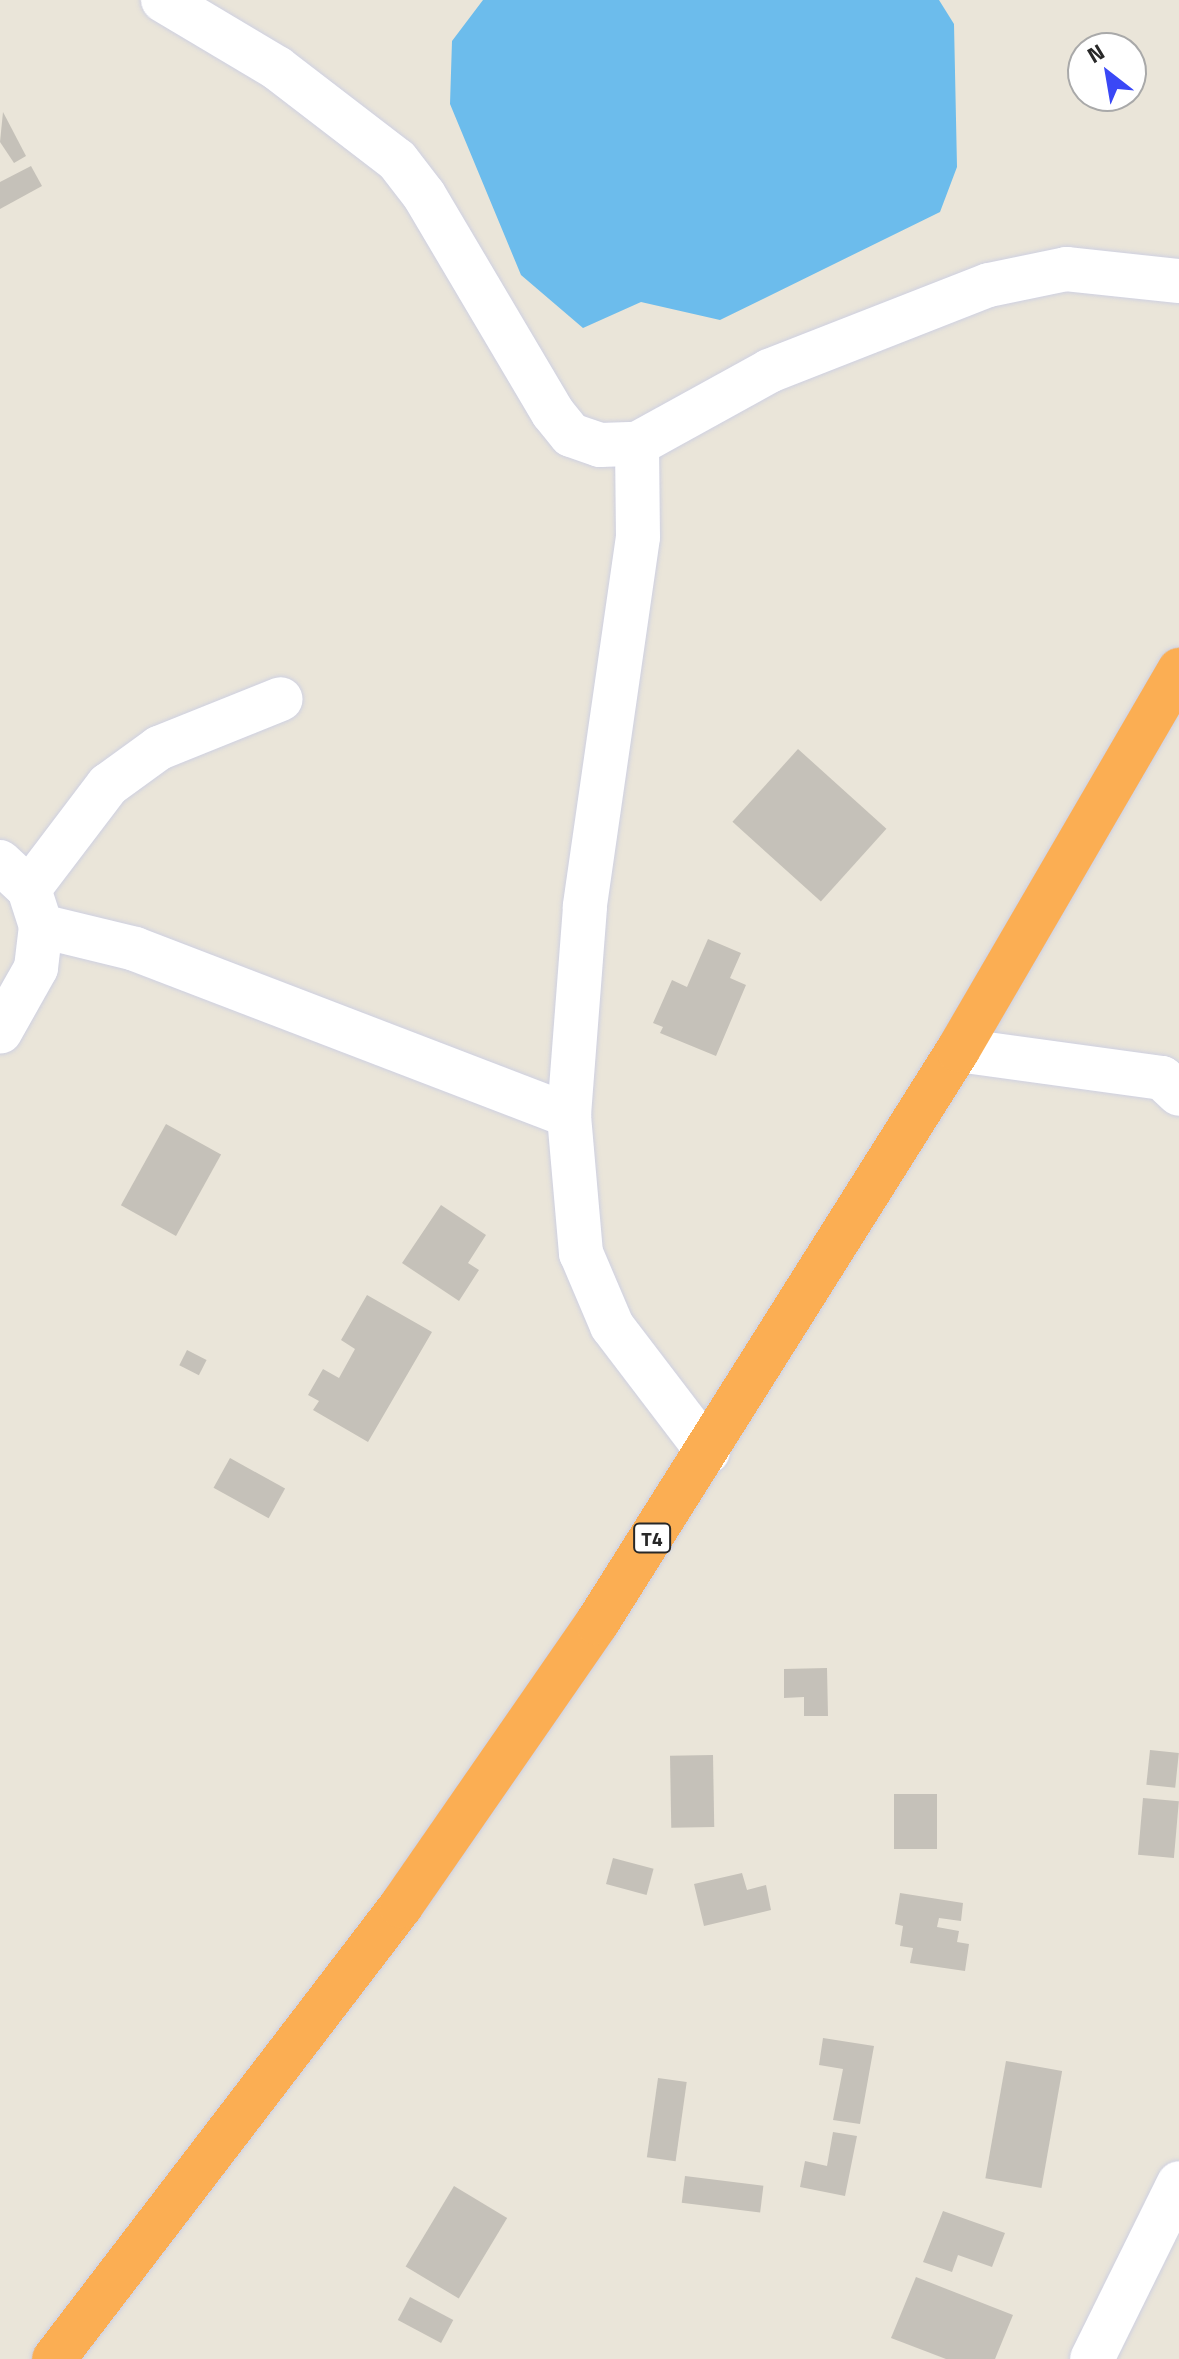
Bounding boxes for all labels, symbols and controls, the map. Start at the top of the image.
north arrow [1067,32,1147,112]
text: N [1080,35,1111,72]
road number: T4 [632,1522,672,1554]

